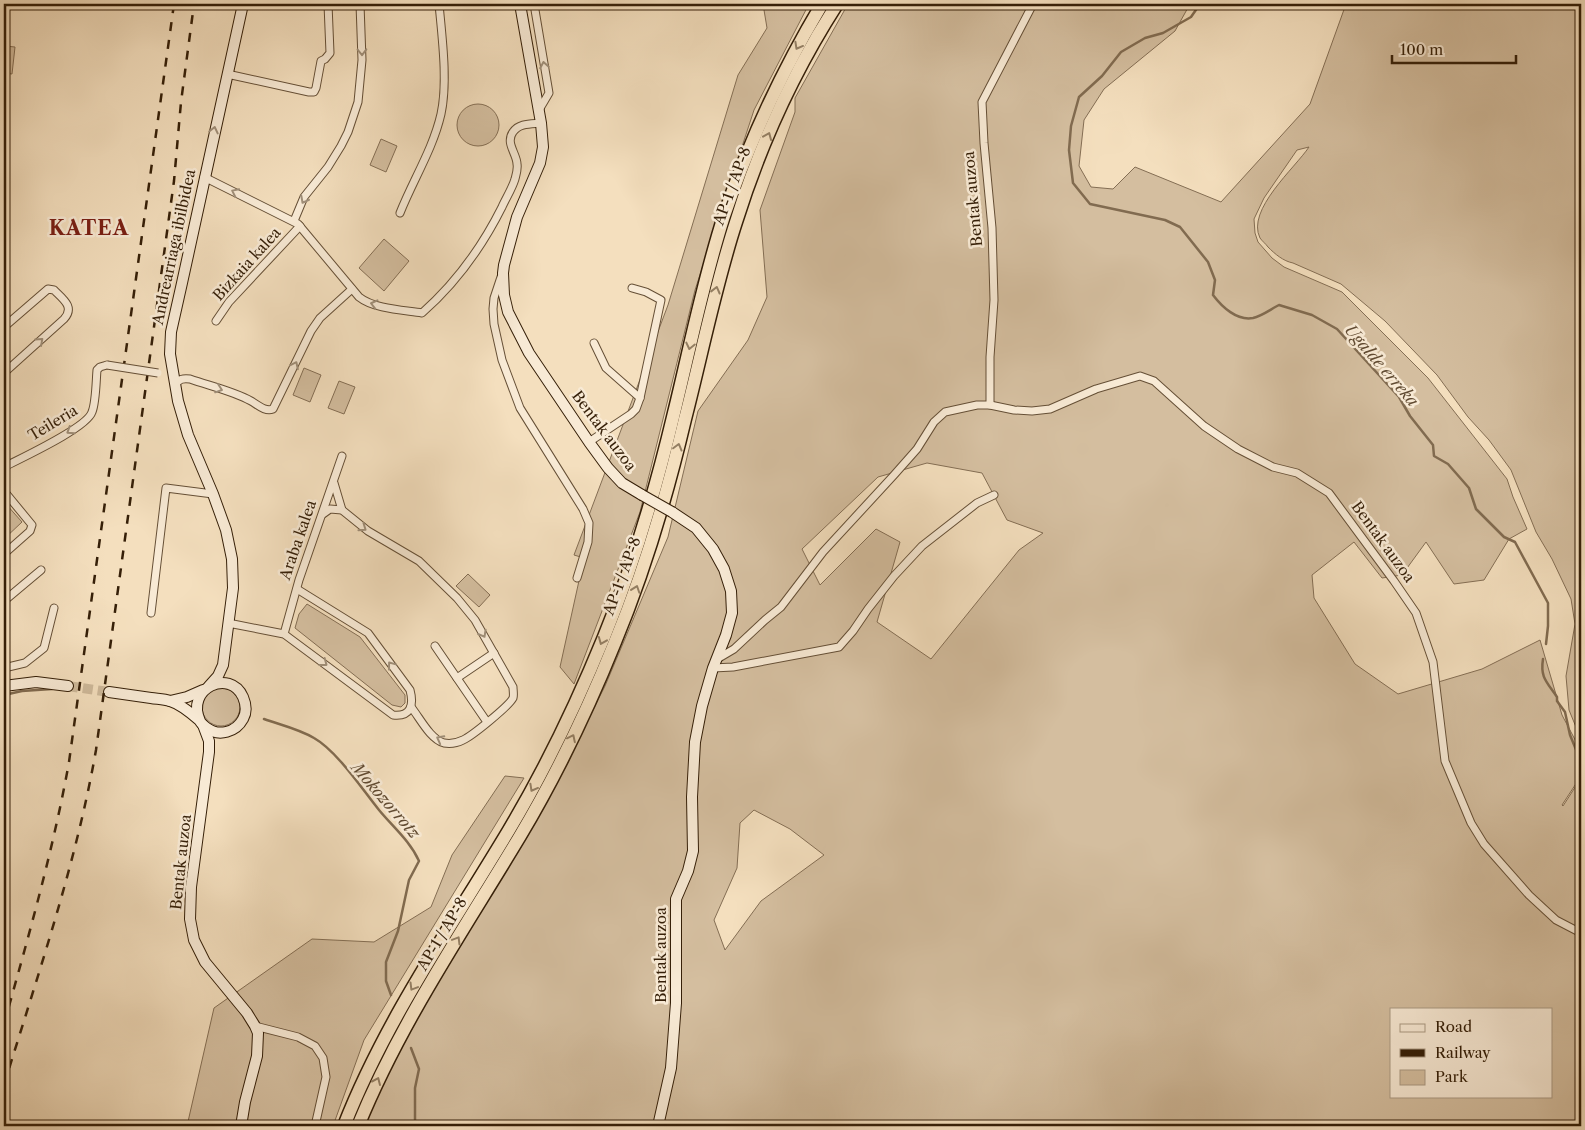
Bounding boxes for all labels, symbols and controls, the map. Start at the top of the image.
scale bar [1392,32,1516,64]
text: 100 m [1400,40,1443,59]
one-way arrow [794,41,804,50]
one-way arrow [357,49,367,57]
one-way arrow [540,60,550,69]
one-way arrow [208,125,219,134]
one-way arrow [762,132,772,141]
street label: AP-1 / AP-8 [708,144,755,229]
street label: Bentak auzoa [959,150,986,248]
street label: Andrearriaga ibilbidea [148,167,199,327]
one-way arrow [231,188,240,199]
one-way arrow [300,194,310,203]
district label: KATEA [49,216,129,240]
street label: Bizkaia kalea [209,223,285,304]
one-way arrow [711,286,721,294]
one-way arrow [370,299,379,310]
water label: Ugalde erreka [1341,320,1423,411]
one-way arrow [35,338,44,347]
one-way arrow [685,342,696,351]
one-way arrow [289,361,299,370]
one-way arrow [214,383,223,393]
street label: Bentak auzoa [568,387,641,475]
street label: Teileria [25,400,81,445]
one-way arrow [67,424,76,434]
one-way arrow [672,443,683,452]
street label: Araba kalea [275,497,320,583]
street label: Bentak auzoa [1348,497,1419,586]
one-way arrow [358,522,367,531]
street label: AP-1 / AP-8 [598,534,645,619]
one-way arrow [630,585,640,594]
one-way arrow [477,628,487,637]
one-way arrow [598,636,609,645]
one-way arrow [318,657,327,665]
one-way arrow [389,662,397,671]
one-way arrow [436,735,445,745]
one-way arrow [566,735,576,744]
water label: Mokozorrotz [346,756,426,843]
one-way arrow [529,782,539,791]
street label: Bentak auzoa [166,813,195,911]
street label: AP-1 / AP-8 [412,894,471,975]
street label: Bentak auzoa [651,907,670,1003]
one-way arrow [450,936,460,945]
one-way arrow [410,982,420,991]
legend [1390,1008,1552,1098]
text: Road [1435,1017,1472,1036]
text: Railway [1435,1043,1491,1062]
text: Park [1435,1067,1469,1086]
one-way arrow [370,1077,381,1086]

